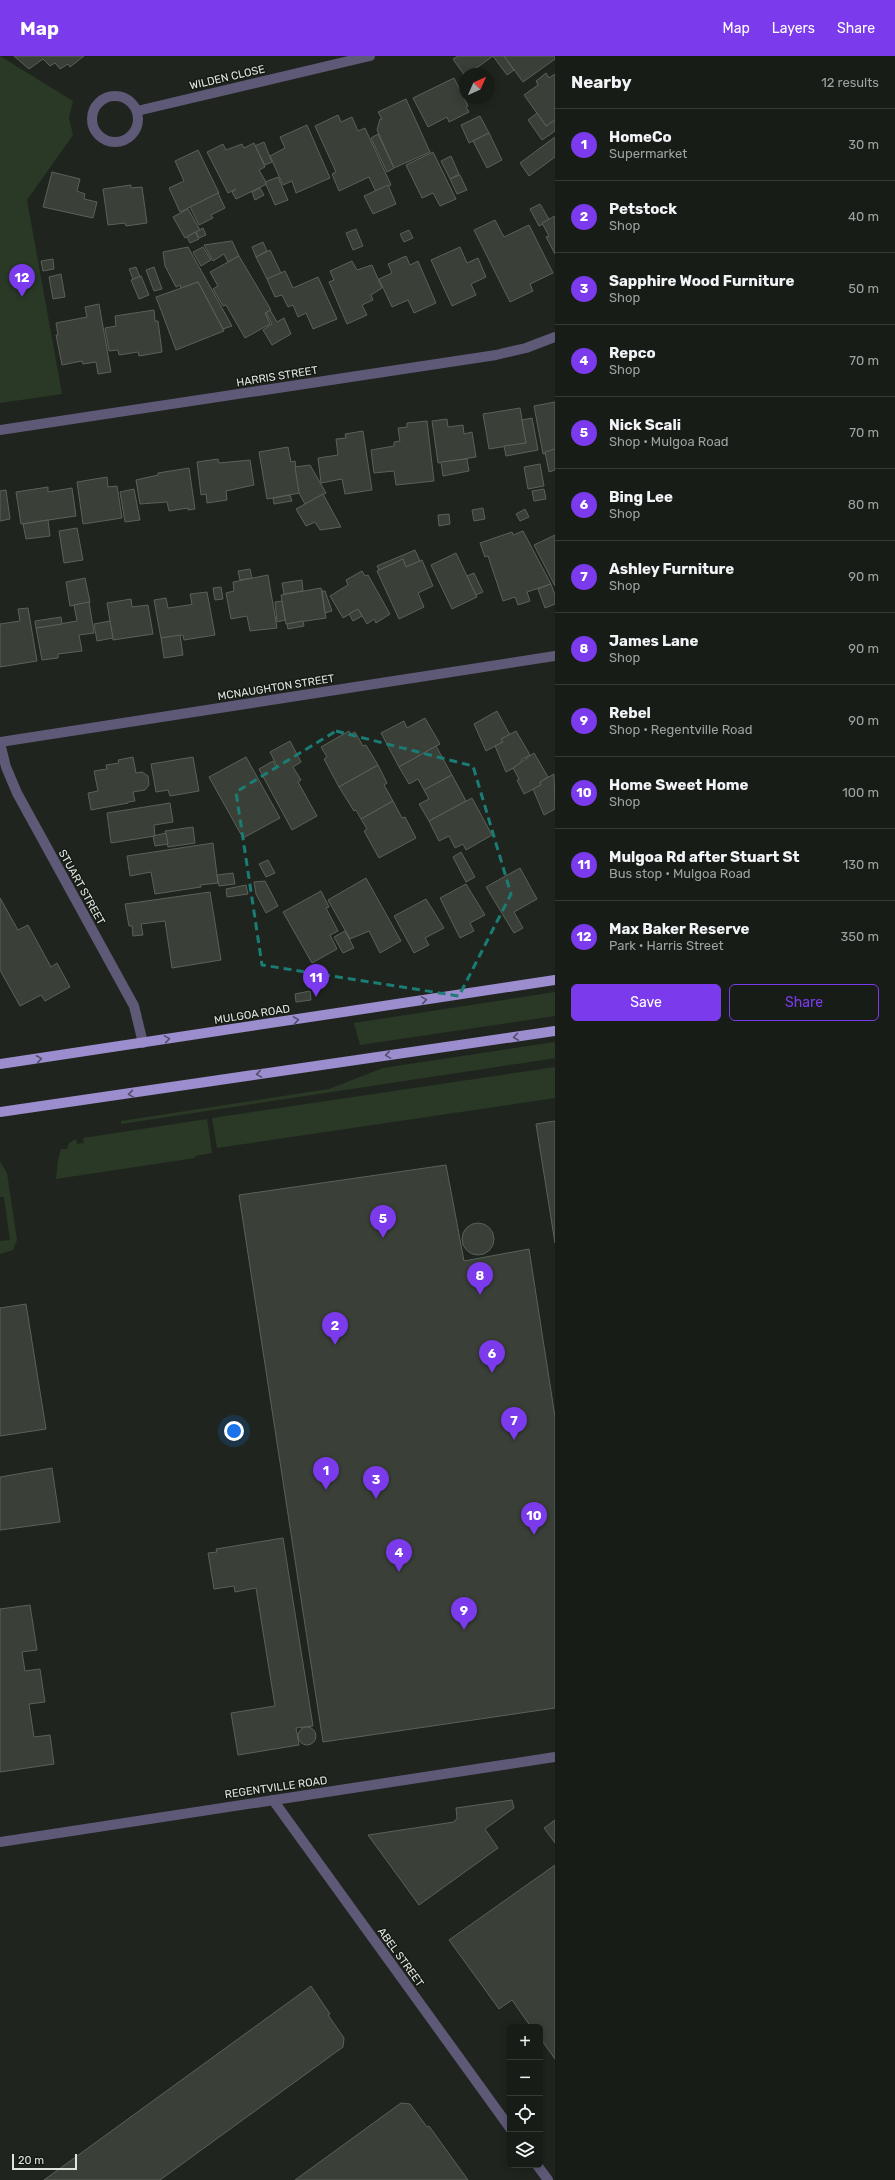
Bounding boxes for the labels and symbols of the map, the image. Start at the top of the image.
street label: WILDEN CLOSE [188,62,266,92]
north arrow [459,68,495,104]
pin: 12 [9,264,35,297]
street label: HARRIS STREET [235,364,319,389]
street label: MCNAUGHTON STREET [217,672,336,703]
street label: STUART STREET [56,847,108,928]
pin: 11 [303,964,329,997]
one-way arrow [421,996,427,1005]
street label: MULGOA ROAD [213,1002,291,1027]
one-way arrow [293,1016,299,1025]
one-way arrow [513,1032,519,1041]
one-way arrow [164,1035,170,1044]
one-way arrow [385,1050,391,1059]
one-way arrow [36,1055,42,1064]
one-way arrow [256,1070,262,1078]
one-way arrow [128,1089,134,1098]
pin: 5 [370,1205,396,1238]
pin: 8 [467,1262,493,1295]
pin: 2 [322,1312,348,1345]
pin: 6 [479,1340,505,1373]
pin: 7 [501,1407,527,1440]
your location [224,1421,244,1441]
pin: 1 [313,1457,339,1490]
pin: 3 [363,1466,389,1499]
pin: 10 [521,1502,547,1535]
pin: 4 [386,1539,412,1572]
pin: 9 [451,1597,477,1630]
street label: REGENTVILLE ROAD [224,1774,328,1801]
street label: ABEL STREET [375,1925,427,1990]
scale bar [12,2152,77,2171]

